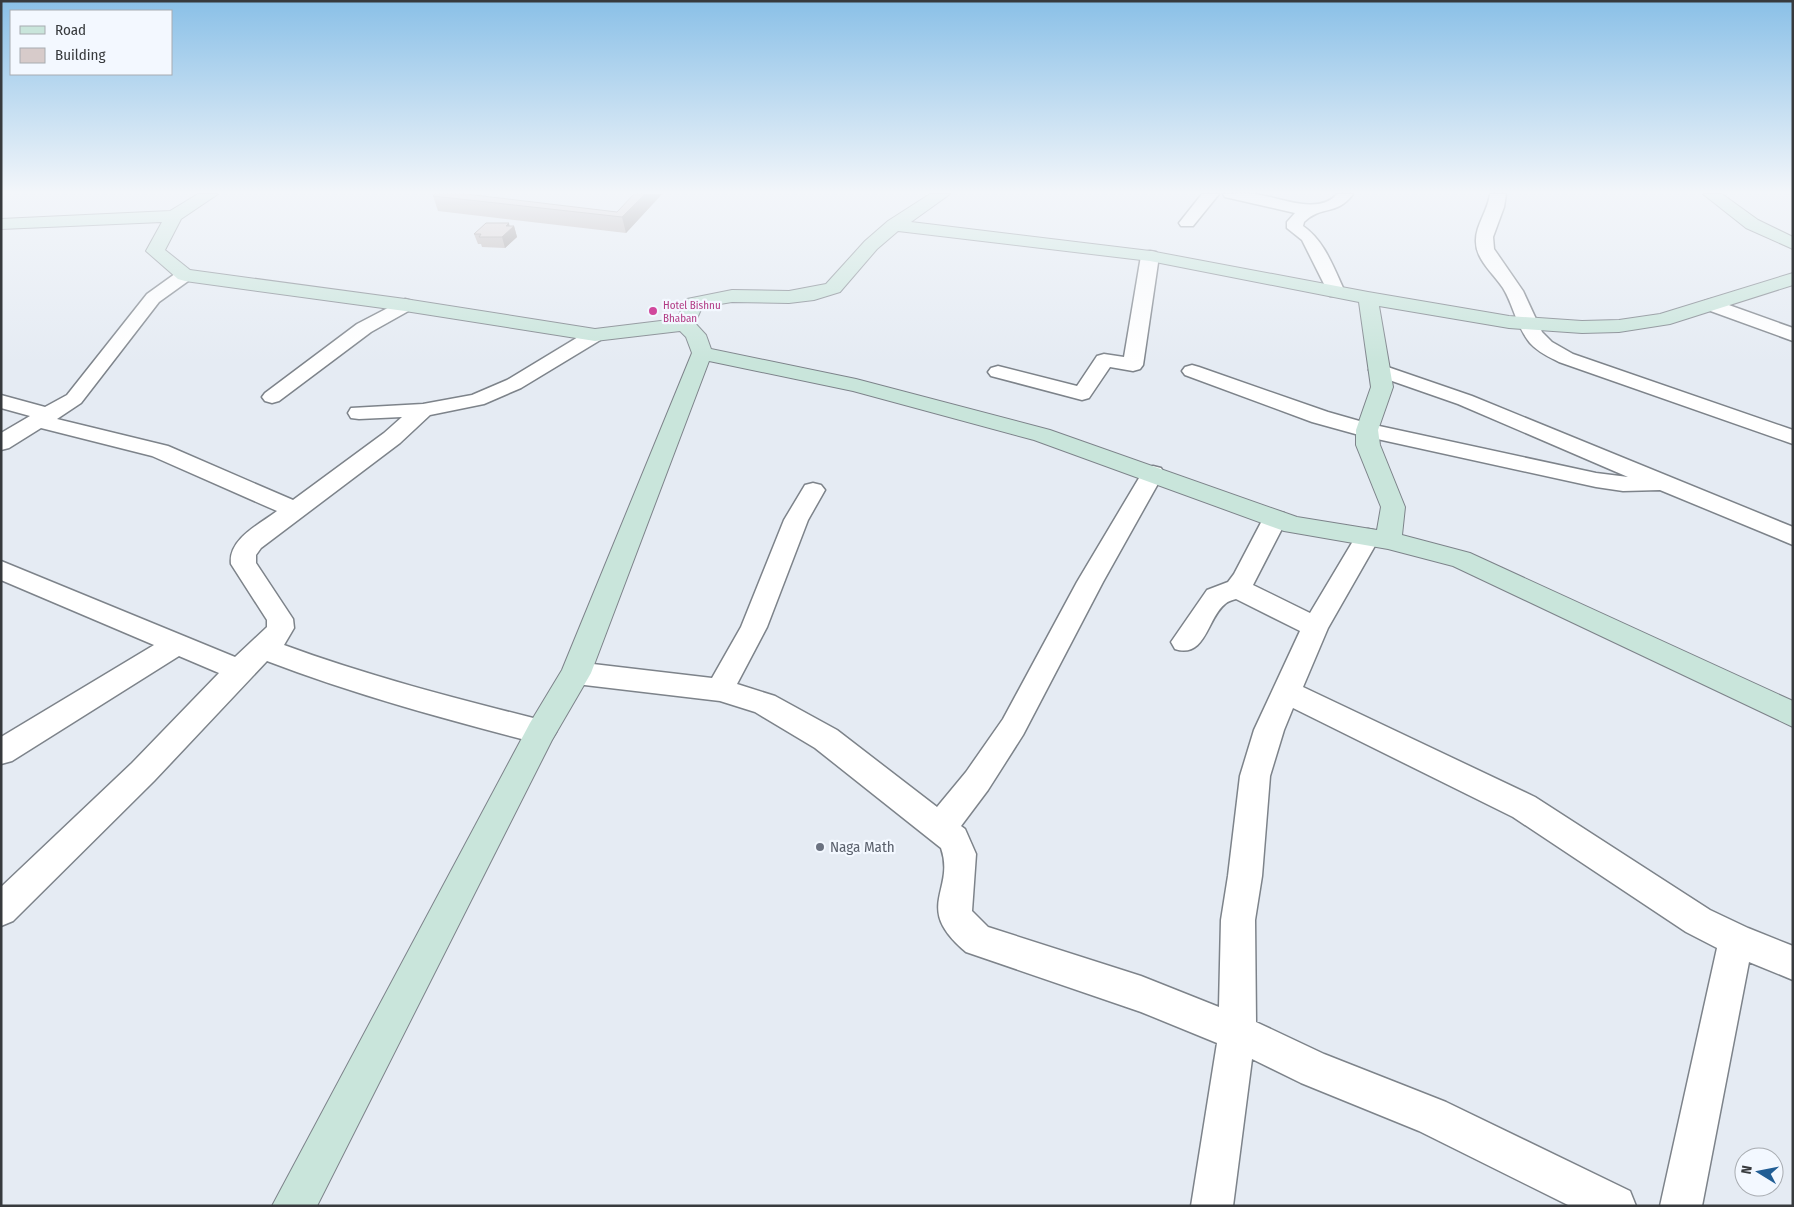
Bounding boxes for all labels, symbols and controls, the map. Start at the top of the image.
legend [10,10,172,75]
text: Road [55,21,86,39]
text: Building [55,46,106,64]
place label: Hotel Bishnu Bhaban [663,299,721,325]
marker: Hotel Bishnu Bhaban [647,305,659,317]
place label: Naga Math [830,838,895,856]
marker: Naga Math [814,841,826,853]
north arrow [1734,1147,1784,1197]
text: N [1738,1164,1756,1175]

